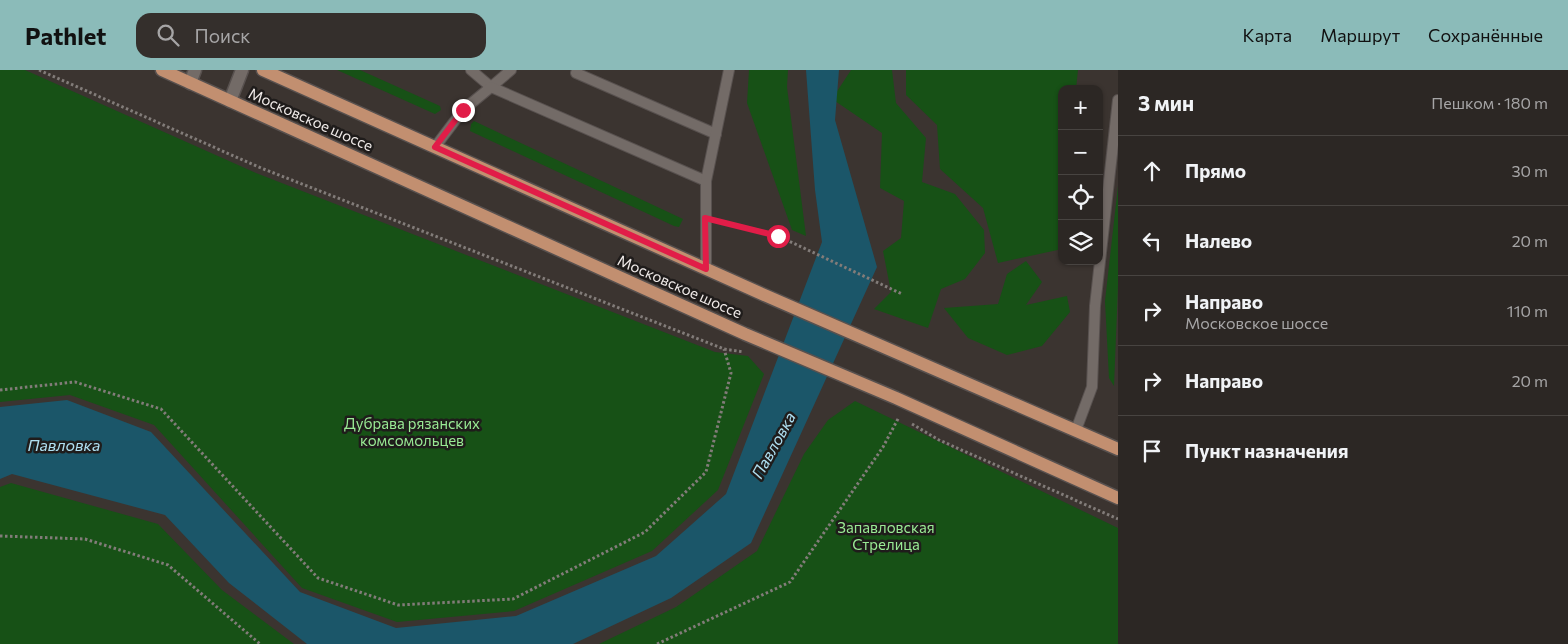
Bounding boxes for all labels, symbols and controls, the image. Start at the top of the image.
search box [136,13,486,58]
text: Pathlet [25,21,106,50]
icon: search [154,21,182,49]
text: Поиск [194,24,250,47]
text: Карта [1243,24,1292,46]
text: Маршрут [1320,24,1400,46]
text: Сохранённые [1428,24,1543,46]
street label: Московское шоссе [246,83,376,155]
map controls [1058,85,1103,265]
button: + [1058,85,1103,130]
text: 3 мин [1138,90,1194,115]
text: Пешком · 180 m [1431,93,1548,112]
route end [452,99,475,122]
button: − [1058,130,1103,175]
icon: ahead [1138,157,1166,185]
text: Прямо [1185,159,1246,182]
text: 30 m [1511,161,1548,180]
button: locate [1058,175,1103,220]
button: layers [1058,220,1103,265]
route start [767,225,790,248]
icon: left [1138,227,1166,255]
text: Налево [1185,229,1252,252]
text: 20 m [1512,231,1548,250]
street label: Московское шоссе [615,250,745,322]
text: Направо [1185,290,1263,313]
icon: right [1138,297,1166,325]
text: 110 m [1507,301,1548,320]
text: Московское шоссе [1185,313,1328,332]
icon: right [1138,367,1166,395]
text: Направо [1185,369,1263,392]
text: 20 m [1512,371,1548,390]
water label: Павловка [747,409,799,481]
park label: Дубрава рязанских комсомольцев [344,414,480,449]
water label: Павловка [28,435,100,454]
icon: arrive [1138,437,1166,465]
text: Пункт назначения [1185,439,1348,462]
park label: Запавловская Стрелица [837,518,935,553]

